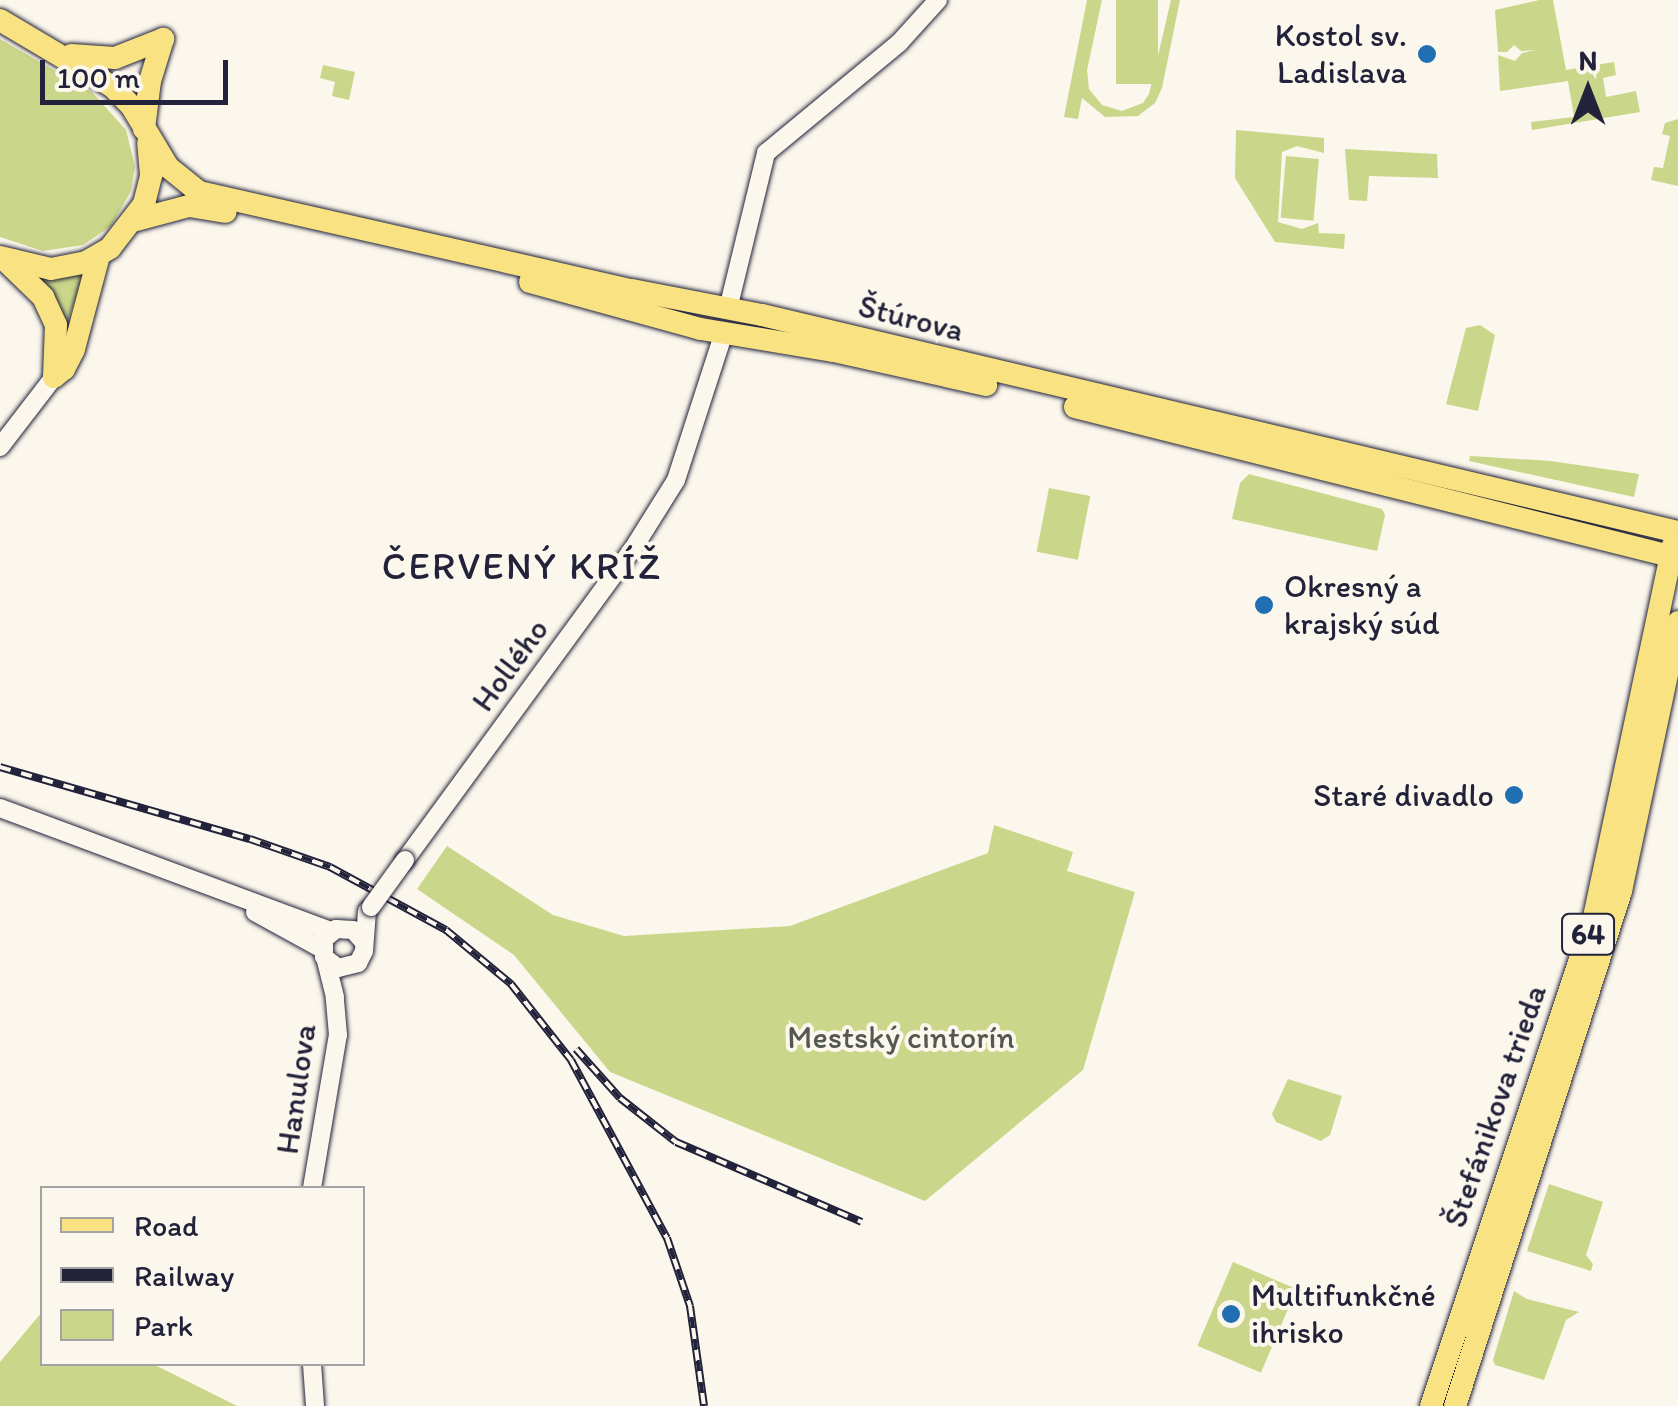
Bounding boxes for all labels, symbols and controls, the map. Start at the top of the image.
place label: Kostol sv. Ladislava [1275,17,1407,92]
scale bar [45,40,232,102]
north arrow [1538,40,1638,140]
marker: Kostol sv. Ladislava [1416,43,1438,65]
text: N [1579,43,1597,77]
text: 100 m [57,59,140,96]
street label: Štúrova [855,286,967,350]
district label: ČERVENÝ KRÍŽ [381,544,663,590]
place label: Okresný a krajský súd [1284,568,1439,643]
marker: Okresný a krajský súd [1253,594,1275,616]
street label: Hollého [464,611,556,719]
place label: Staré divadlo [1314,776,1494,814]
marker: Staré divadlo [1503,784,1525,806]
road number: 64 [1560,909,1616,959]
street label: Štefánikova trieda [1436,980,1554,1232]
park label: Mestský cintorín [788,1018,1014,1056]
street label: Hanulova [268,1021,324,1157]
legend [40,1186,365,1366]
text: Road [134,1207,199,1244]
text: Railway [134,1257,234,1294]
place label: Multifunkčné ihrisko [1251,1277,1436,1352]
marker: Multifunkčné ihrisko [1220,1303,1242,1325]
text: Park [134,1307,193,1344]

